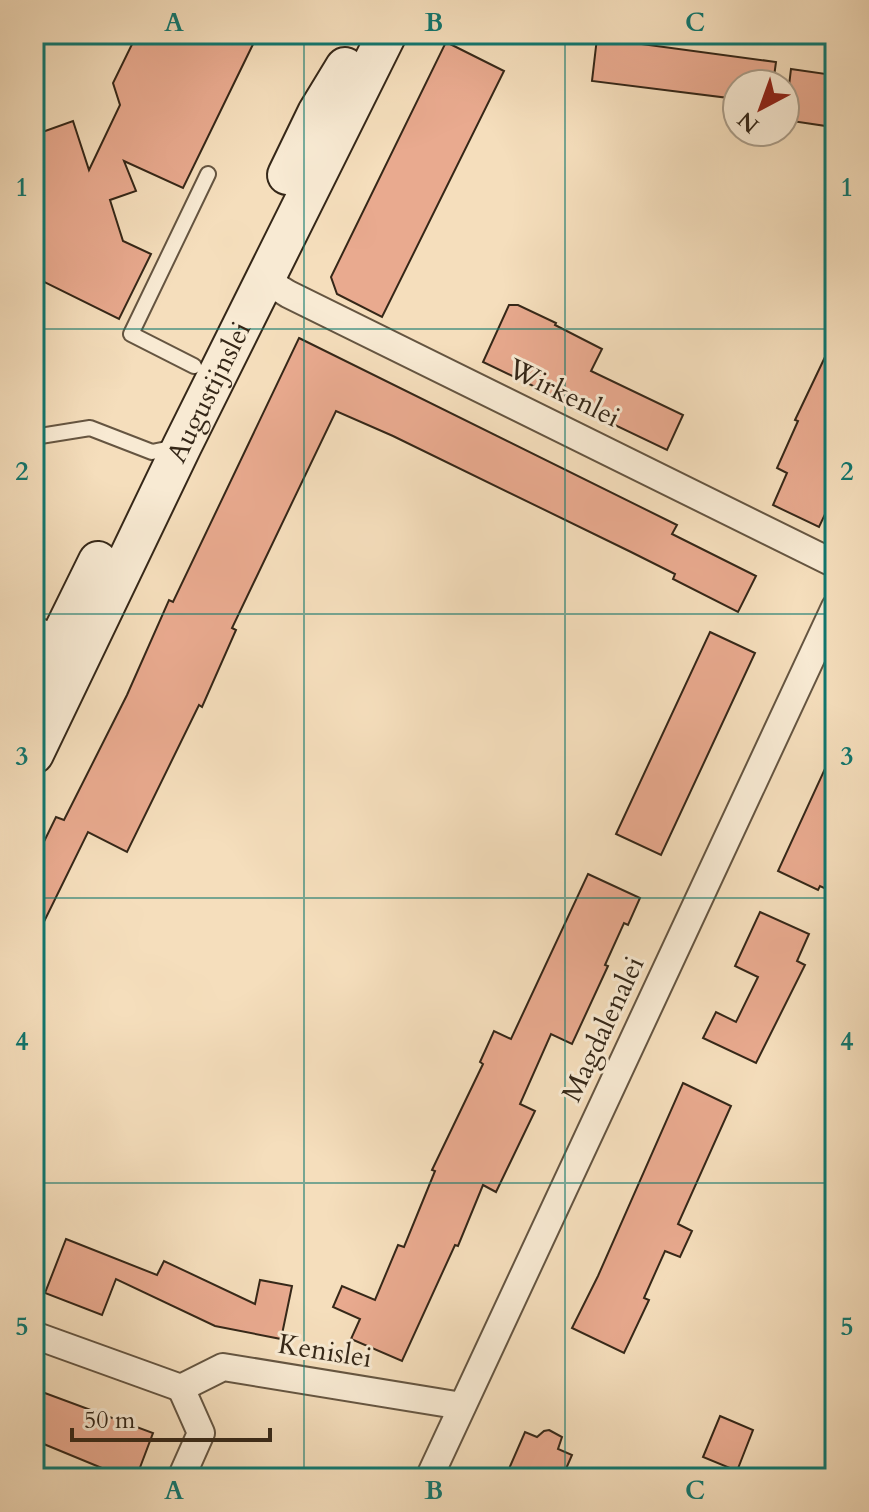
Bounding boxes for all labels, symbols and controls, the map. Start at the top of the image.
text: A [164,5,184,40]
text: B [425,5,443,40]
text: C [685,5,705,40]
north arrow [721,68,801,148]
text: N [731,105,766,140]
text: 1 [15,170,29,205]
text: 1 [840,170,854,205]
street label: Augustijnslei [158,315,260,469]
street label: Wirkenlei [501,349,627,437]
text: 2 [15,454,29,489]
text: 2 [840,454,854,489]
text: 3 [15,739,29,774]
text: 3 [840,739,854,774]
street label: Magdalenalei [553,950,653,1108]
text: 4 [15,1024,29,1059]
text: 4 [840,1024,854,1059]
text: 5 [15,1309,29,1344]
text: 5 [840,1309,854,1344]
street label: Kenislei [275,1325,375,1377]
scale bar [72,1392,270,1442]
text: 50 m [84,1404,136,1437]
text: A [164,1473,184,1508]
text: B [425,1473,443,1508]
text: C [685,1473,705,1508]

